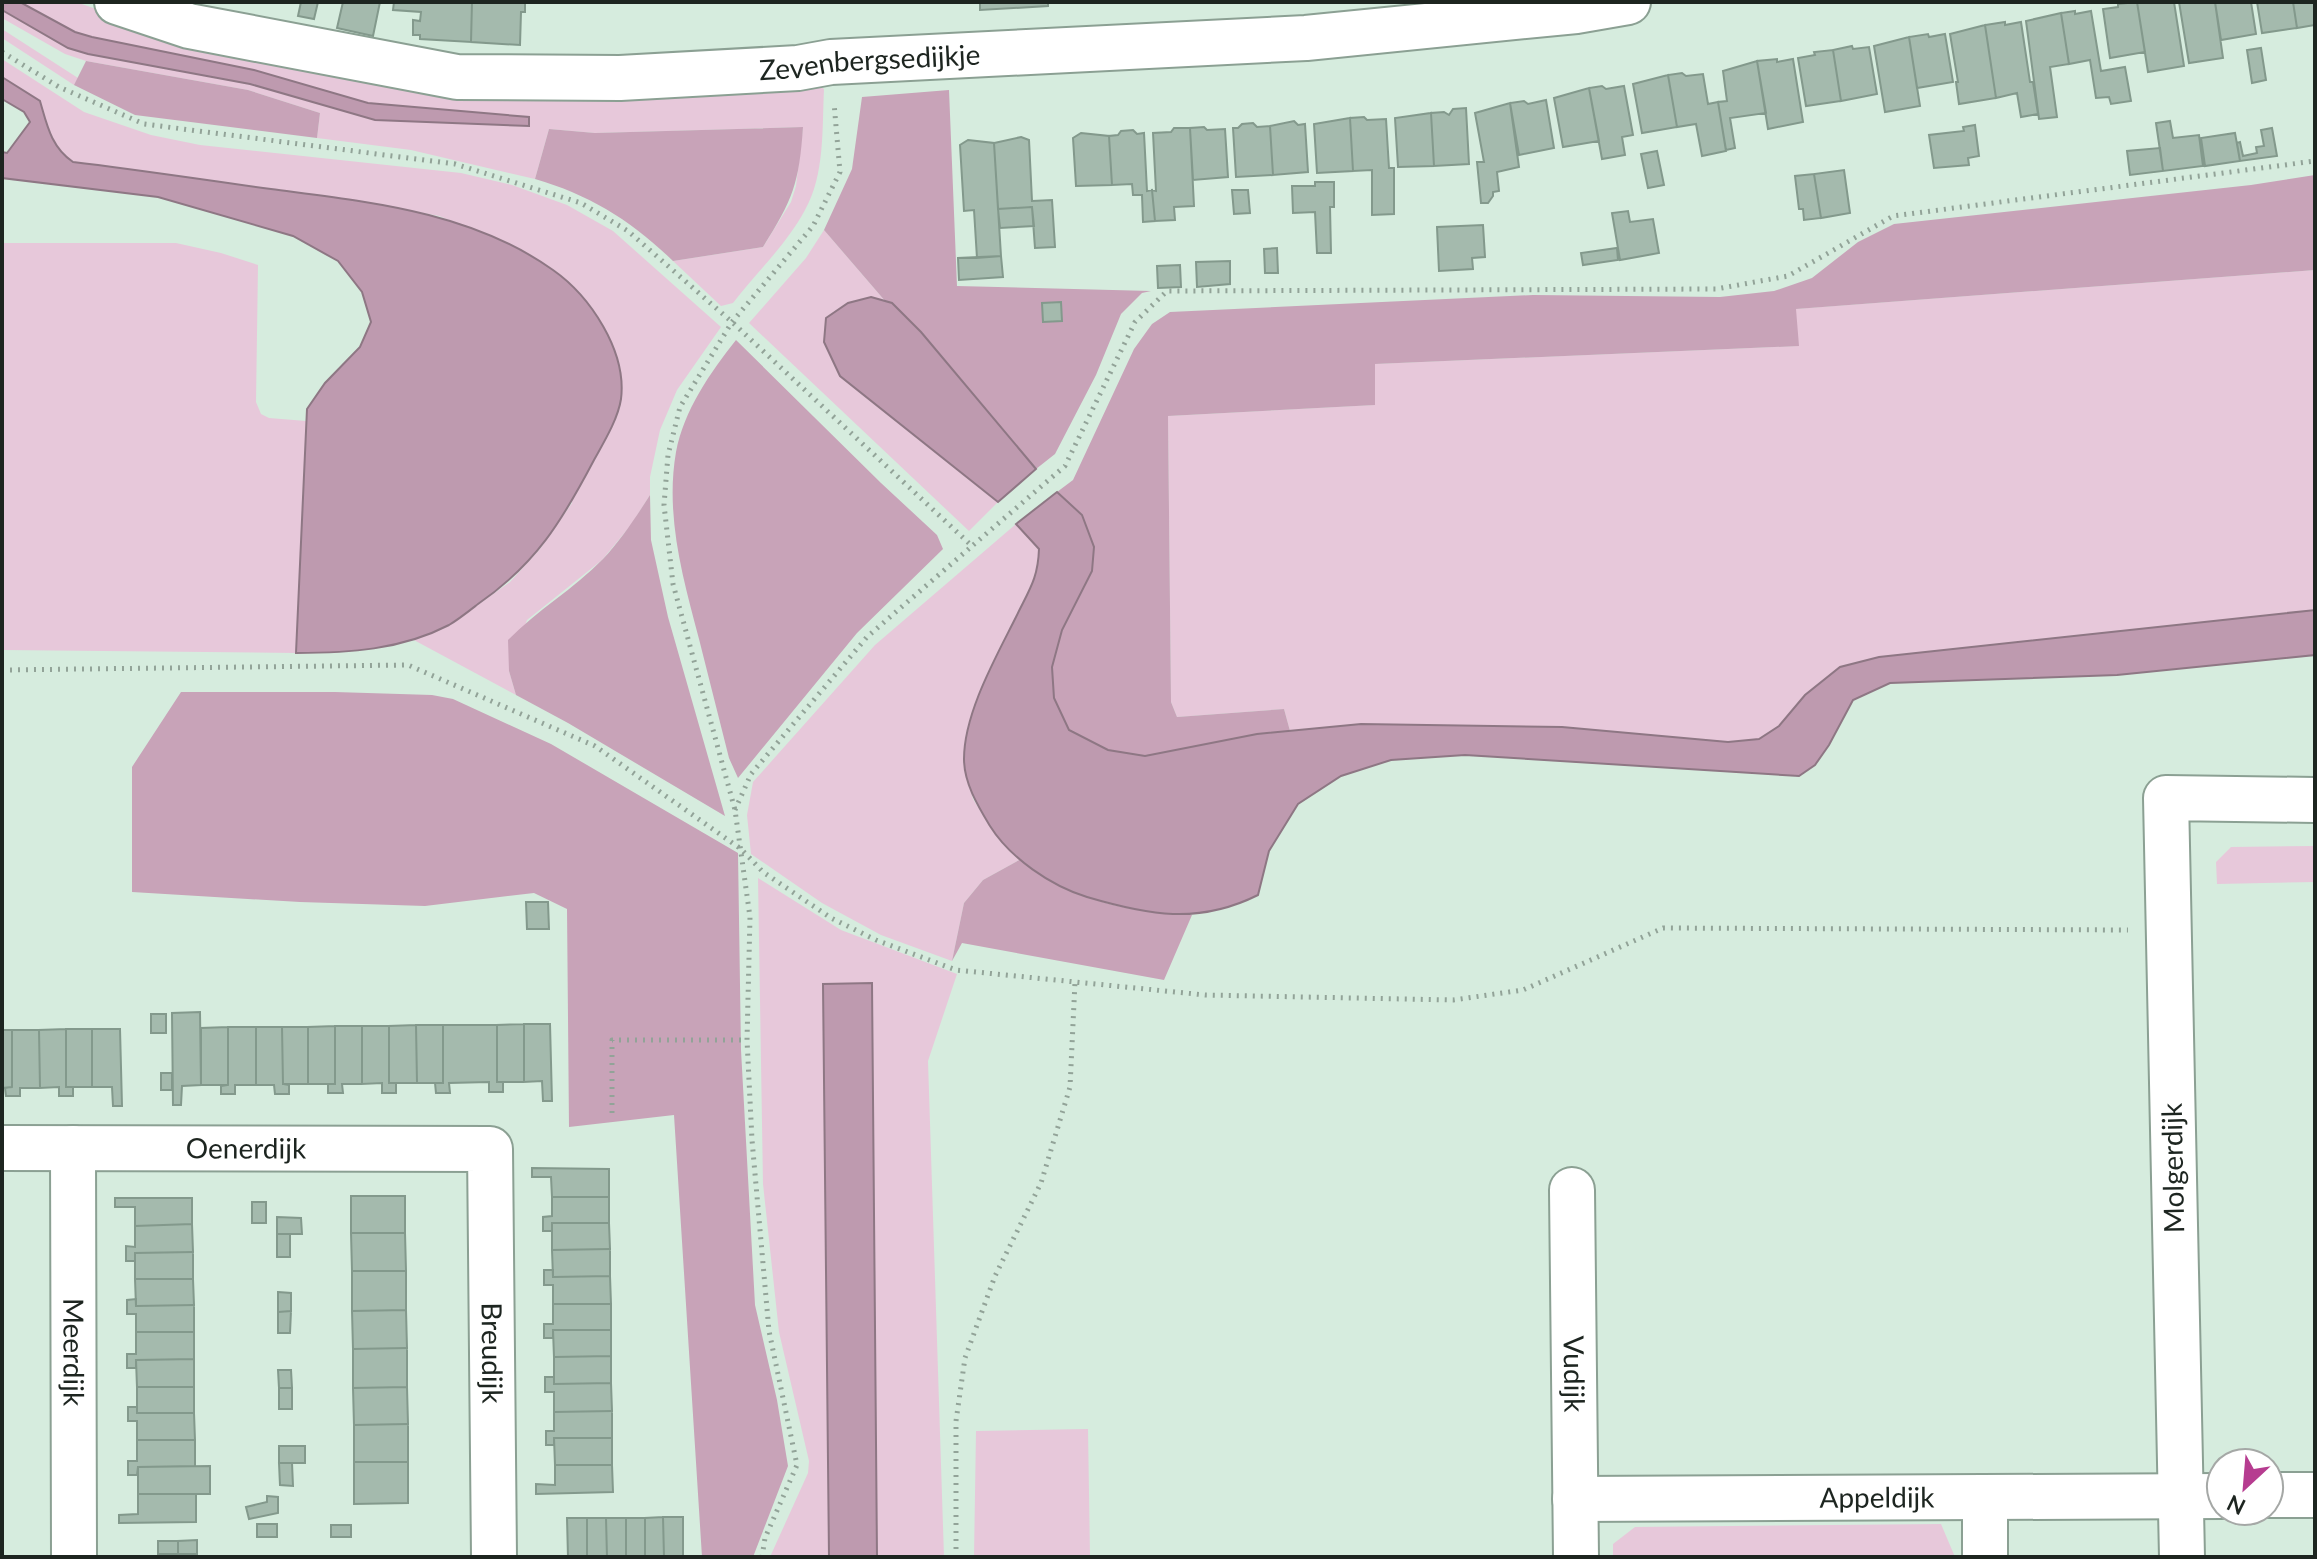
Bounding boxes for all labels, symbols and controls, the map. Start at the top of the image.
street label: Zevenbergsedijkje [758,36,981,86]
street label: Molgerdijk [2154,1102,2190,1233]
street label: Oenerdijk [186,1130,307,1165]
street label: Meerdijk [57,1298,92,1407]
street label: Breudijk [476,1302,511,1405]
street label: Vudijk [1558,1336,1592,1413]
north arrow [2205,1447,2285,1527]
street label: Appeldijk [1819,1479,1935,1514]
text: N [2222,1490,2250,1521]

